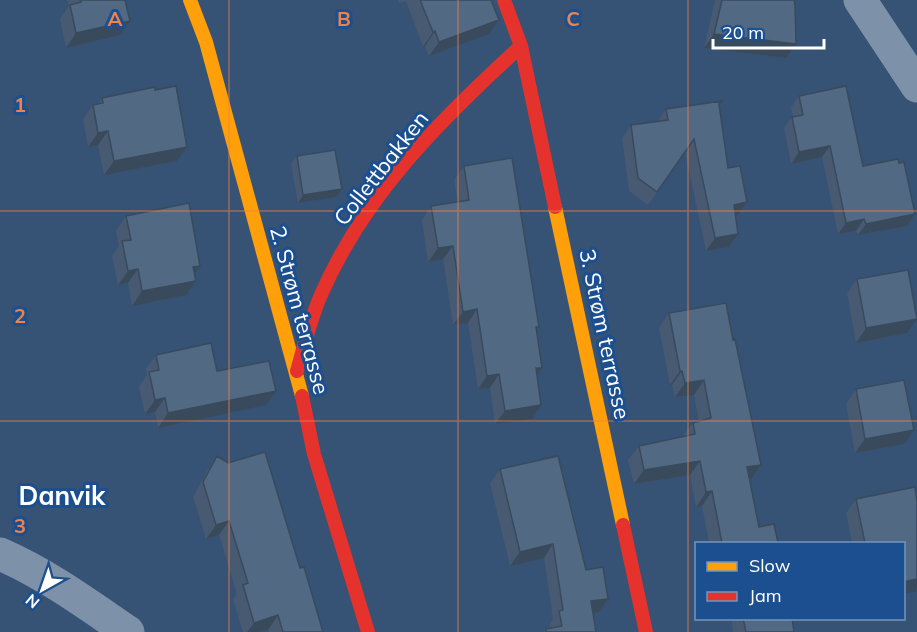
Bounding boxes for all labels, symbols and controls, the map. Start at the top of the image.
text: A [108,6,123,31]
text: B [337,6,351,31]
text: C [566,6,580,31]
scale bar [713,12,824,50]
text: 20 m [722,21,764,44]
text: 1 [14,92,26,117]
street label: Collettbakken [327,105,435,231]
street label: 2. Strøm terrasse [264,223,336,397]
street label: 3. Strøm terrasse [573,246,637,422]
text: 2 [14,303,26,328]
district label: Danvik [19,479,106,512]
text: 3 [14,513,26,538]
legend [695,542,905,620]
text: Slow [749,554,791,577]
north arrow [12,560,72,620]
text: Jam [749,584,782,607]
text: N [21,590,43,613]

